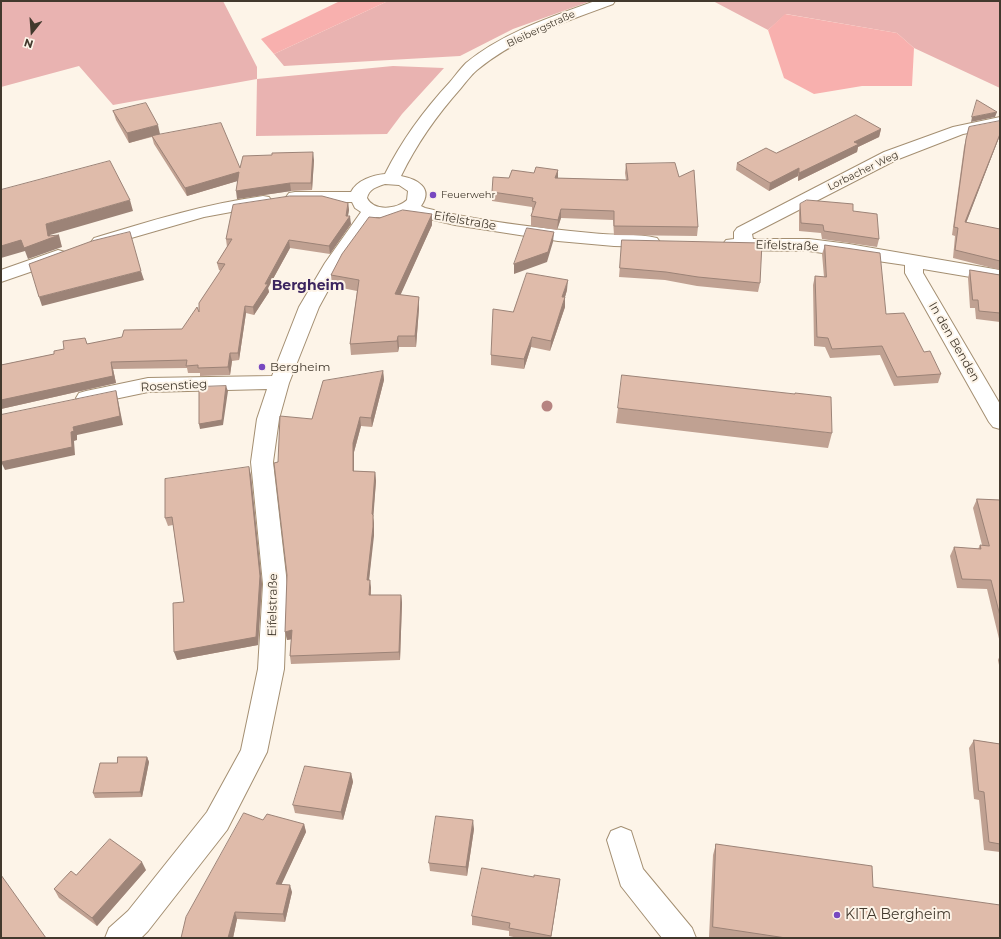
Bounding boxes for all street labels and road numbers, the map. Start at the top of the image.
street label: Bleibergstraße [505,8,577,50]
street label: Lorbacher Weg [826,149,900,193]
street label: Eifelstraße [433,208,497,234]
street label: Eifelstraße [755,238,819,254]
street label: In den Benden [925,300,983,384]
street label: Rosenstieg [140,377,208,395]
street label: Eifelstraße [265,573,281,637]

